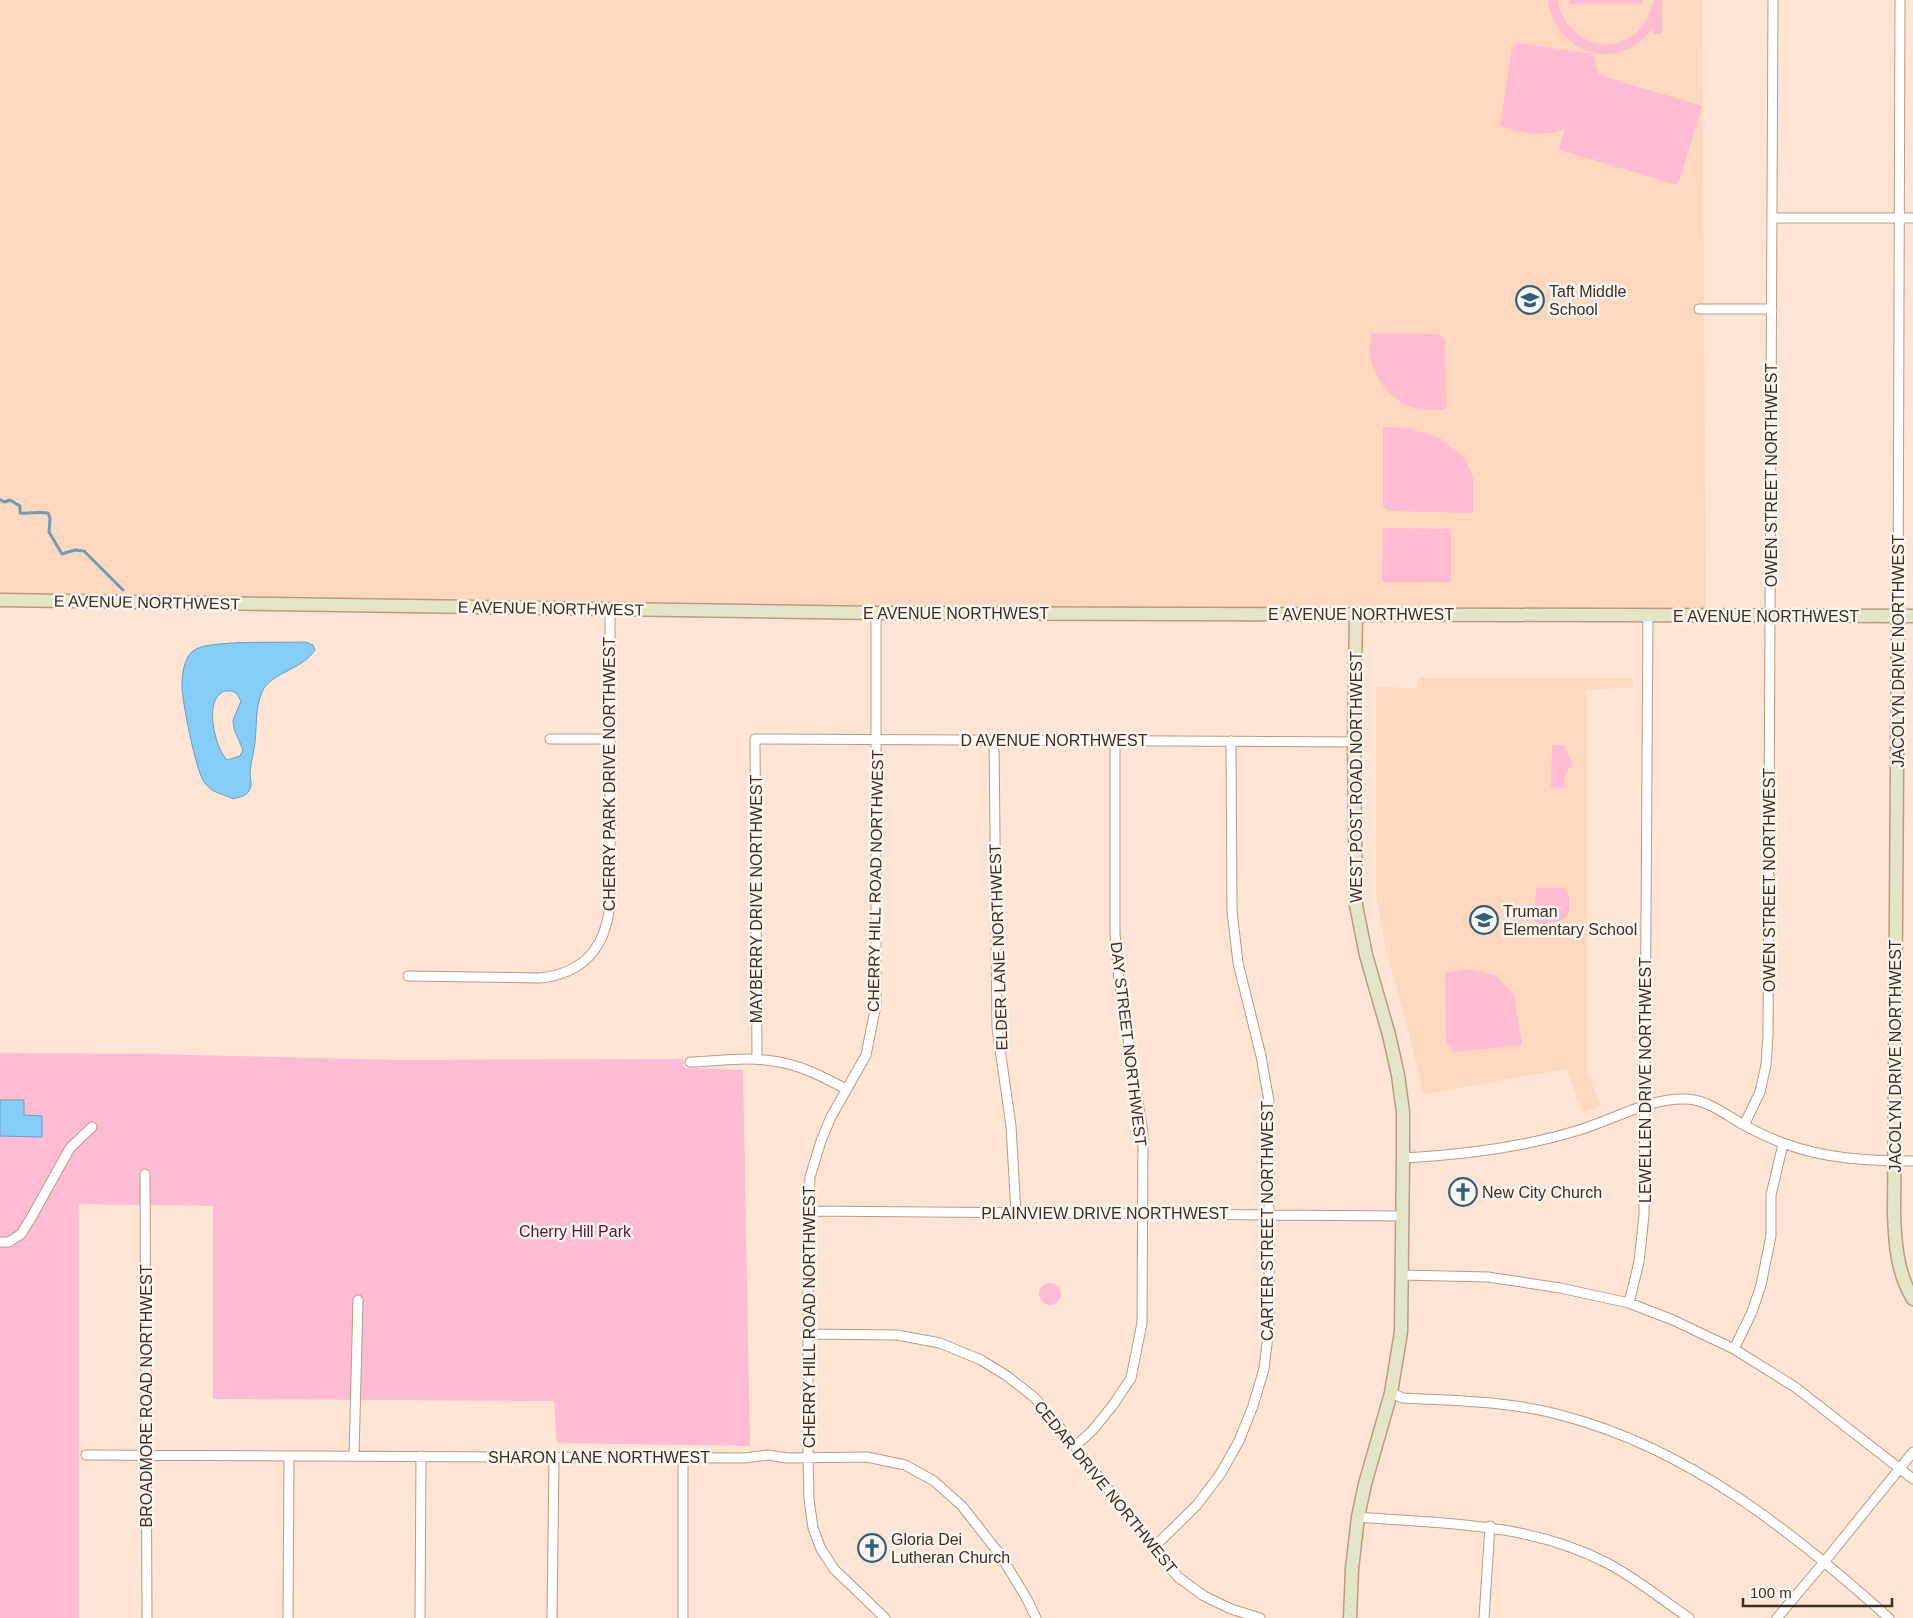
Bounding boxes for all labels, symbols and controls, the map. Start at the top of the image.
place label: Taft Middle School [1549,283,1626,318]
school or university icon: Taft Middle School [1515,285,1545,315]
street label: OWEN STREET NORTHWEST [1763,363,1780,587]
street label: JACOLYN DRIVE NORTHWEST [1890,534,1907,768]
street label: E AVENUE NORTHWEST [54,592,240,613]
street label: E AVENUE NORTHWEST [458,598,644,619]
street label: E AVENUE NORTHWEST [863,605,1049,622]
street label: E AVENUE NORTHWEST [1268,606,1454,623]
street label: E AVENUE NORTHWEST [1673,608,1859,625]
street label: CHERRY PARK DRIVE NORTHWEST [601,637,618,911]
street label: WEST POST ROAD NORTHWEST [1348,651,1365,903]
street label: D AVENUE NORTHWEST [961,732,1148,749]
street label: CHERRY HILL ROAD NORTHWEST [865,749,886,1012]
street label: OWEN STREET NORTHWEST [1761,768,1778,992]
street label: MAYBERRY DRIVE NORTHWEST [748,774,765,1023]
street label: ELDER LANE NORTHWEST [986,843,1011,1051]
place label: Truman Elementary School [1503,903,1637,938]
school or university icon: Truman Elementary School [1469,905,1499,935]
street label: JACOLYN DRIVE NORTHWEST [1887,939,1904,1173]
street label: DAY STREET NORTHWEST [1108,941,1150,1148]
street label: LEWELLEN DRIVE NORTHWEST [1637,957,1654,1203]
street label: CARTER STREET NORTHWEST [1259,1101,1276,1341]
church icon: New City Church [1448,1177,1478,1207]
place label: New City Church [1482,1184,1602,1201]
street label: CHERRY HILL ROAD NORTHWEST [801,1185,818,1448]
street label: PLAINVIEW DRIVE NORTHWEST [981,1205,1229,1222]
park label: Cherry Hill Park [519,1223,632,1240]
street label: BROADMORE ROAD NORTHWEST [138,1264,155,1527]
street label: CEDAR DRIVE NORTHWEST [1031,1398,1181,1577]
street label: SHARON LANE NORTHWEST [488,1449,710,1466]
place label: Gloria Dei Lutheran Church [891,1531,1010,1566]
church icon: Gloria Dei Lutheran Church [857,1533,887,1563]
scale bar [1743,1576,1892,1608]
text: 100 m [1750,1584,1792,1601]

